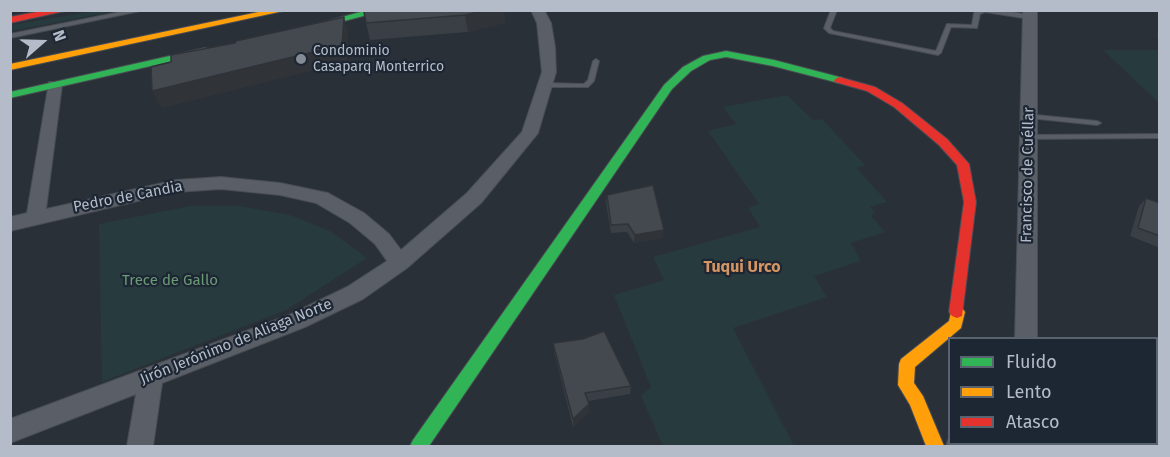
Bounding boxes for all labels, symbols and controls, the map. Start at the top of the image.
north arrow [12,12,72,72]
text: N [49,27,70,44]
place label: Condominio Casaparq Monterrico [313,43,444,76]
marker: Condominio Casaparq Monterrico [294,52,308,66]
street label: Francisco de Cuéllar [1018,107,1038,243]
street label: Pedro de Candia [72,178,184,216]
district label: Tuqui Urco [703,258,781,278]
park label: Trece de Gallo [122,272,218,290]
street label: Jirón Jerónimo de Aliaga Norte [137,295,335,389]
legend [948,337,1158,445]
text: Fluido [1006,351,1057,373]
text: Lento [1006,381,1052,403]
text: Atasco [1006,411,1059,433]

